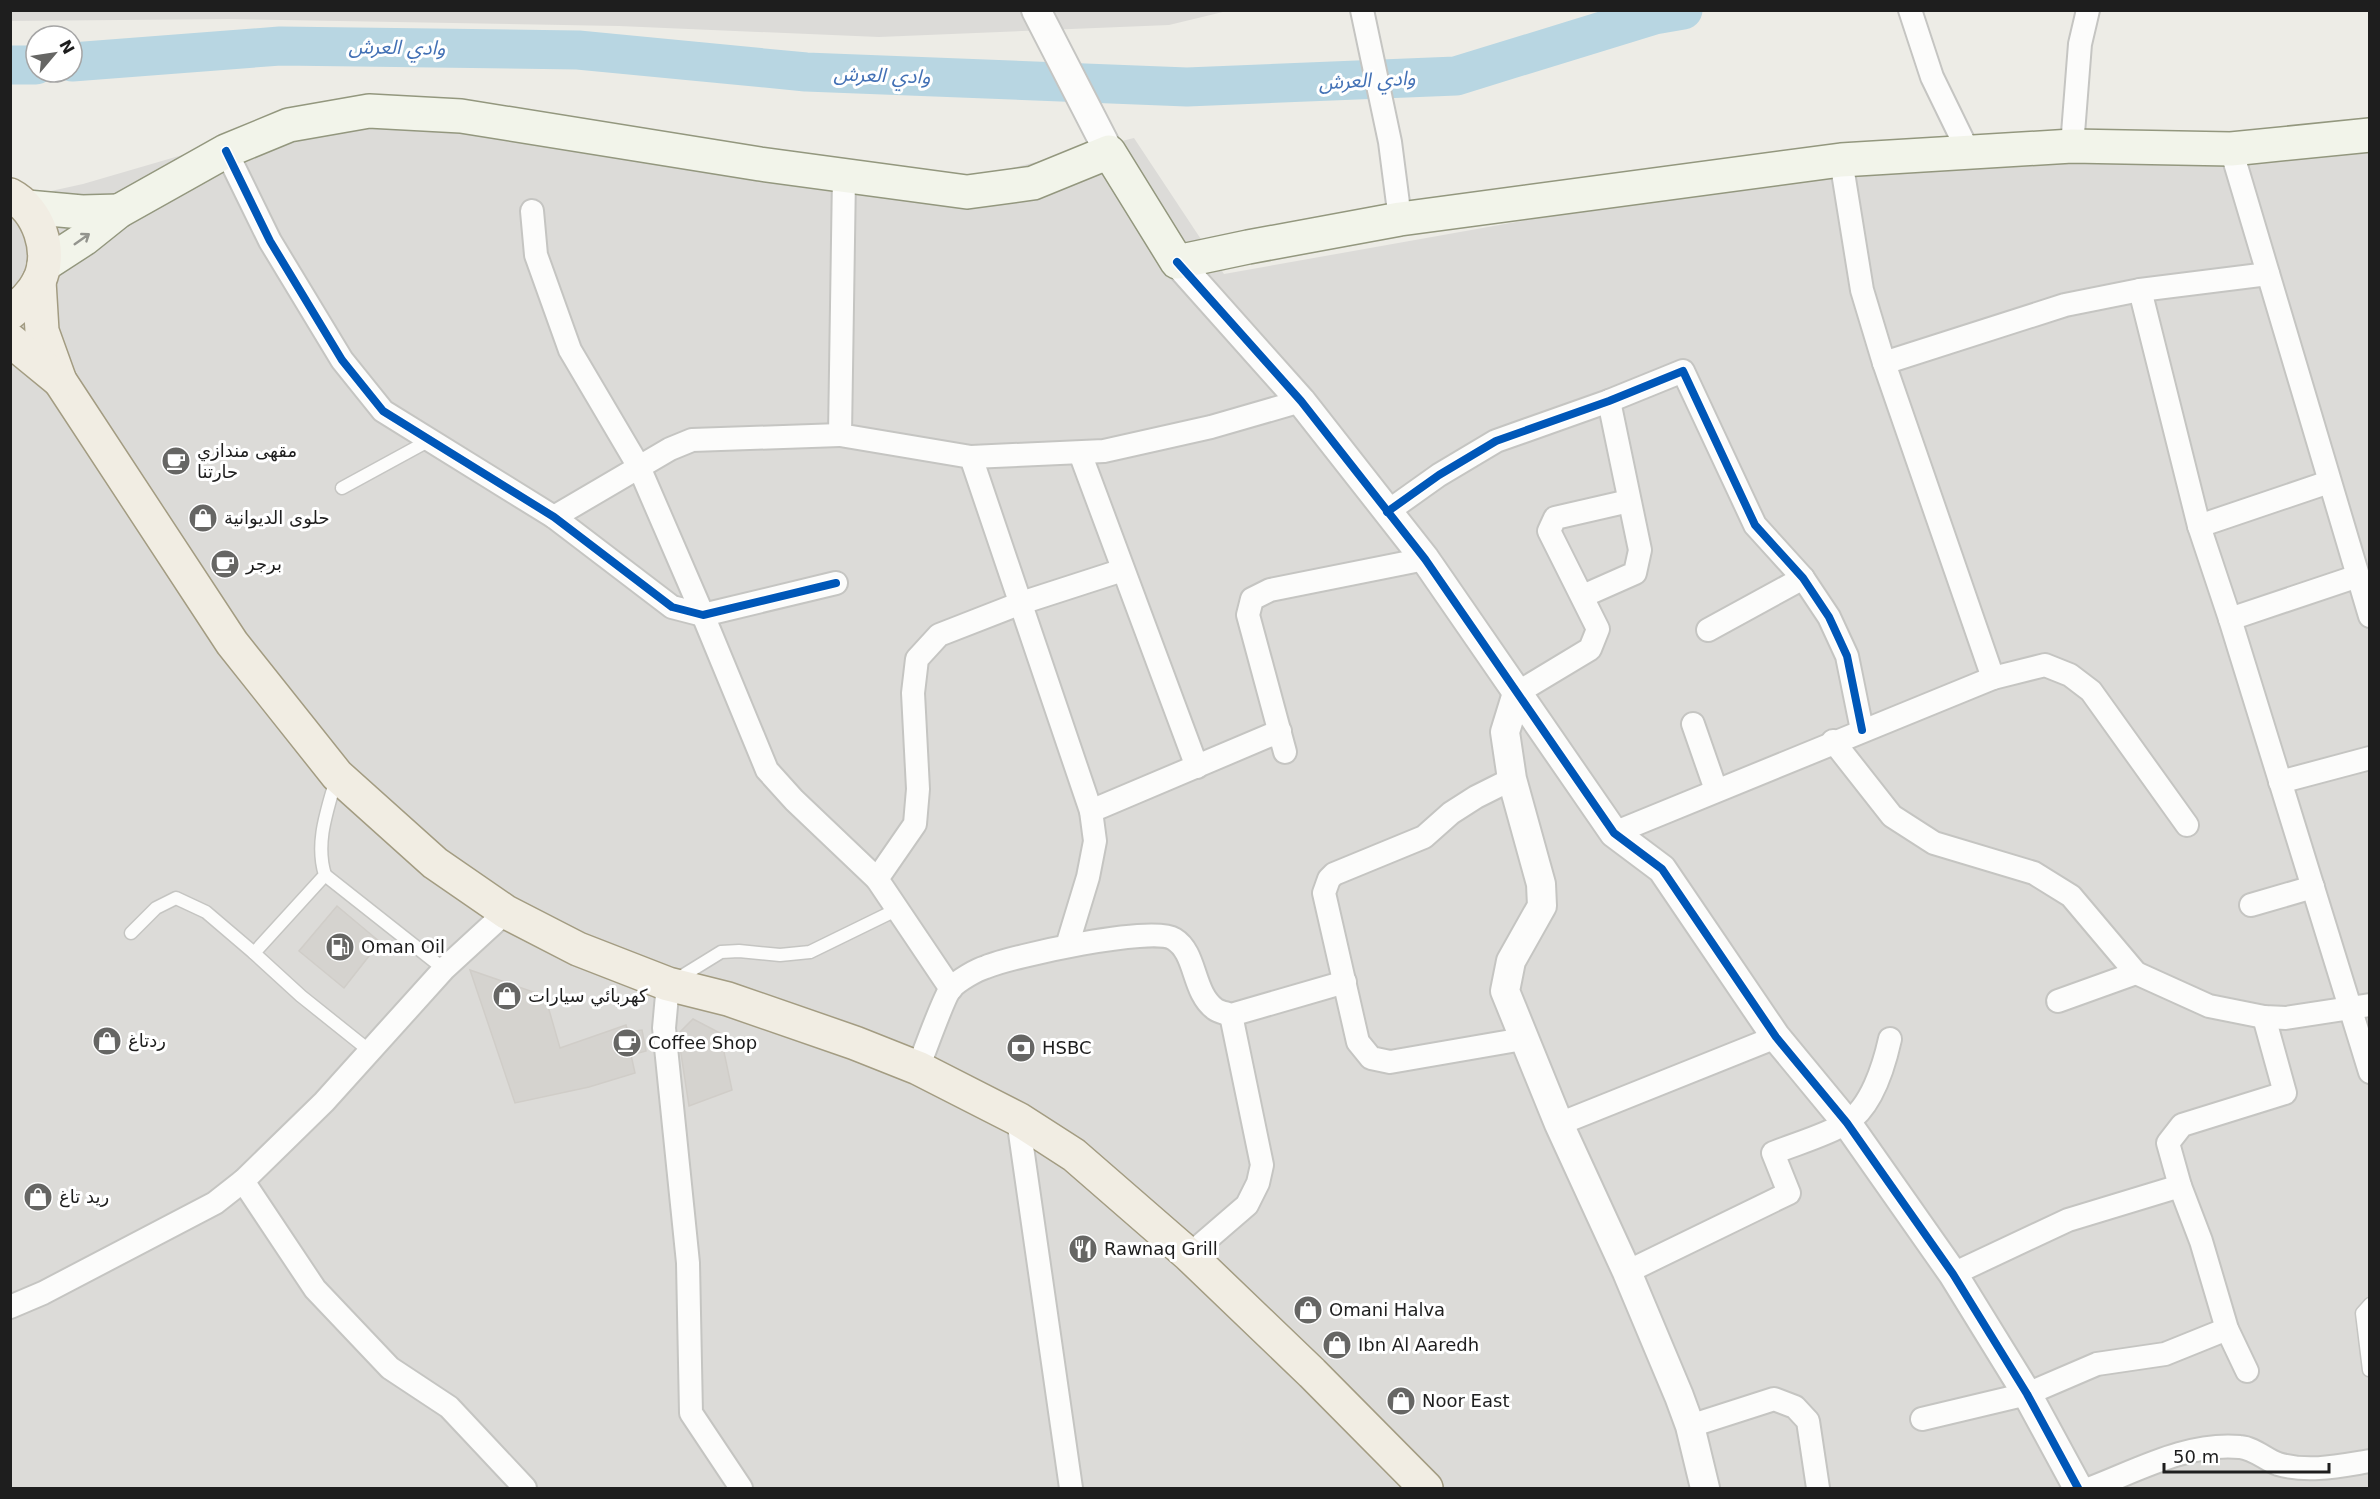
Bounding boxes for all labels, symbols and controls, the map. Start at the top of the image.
north arrow [24,24,84,84]
water label: وادي العرش [348,34,446,63]
text: N [55,37,78,57]
water label: وادي العرش [833,61,931,92]
water label: وادي العرش [1318,65,1416,98]
one-way arrow [74,233,90,245]
place label: مقهى مندازي حارتنا [197,440,297,482]
cafe icon: مقهى مندازي حارتنا [160,445,192,477]
shop icon: حلوى الديوانية [187,502,219,534]
place label: حلوى الديوانية [224,507,330,529]
cafe icon: برجر [209,548,241,580]
place label: برجر [245,553,282,575]
fuel station icon: Oman Oil [324,931,356,963]
place label: Oman Oil [361,936,445,957]
shop icon: كهربائي سيارات [491,980,523,1012]
place label: كهربائي سيارات [528,985,648,1007]
shop icon: ردتاغ [91,1025,123,1057]
cafe icon: Coffee Shop [611,1027,643,1059]
place label: ردتاغ [128,1030,166,1052]
place label: Coffee Shop [648,1032,757,1053]
bank icon: HSBC [1005,1032,1037,1064]
place label: HSBC [1042,1037,1092,1058]
shop icon: ريد تاغ [22,1181,54,1213]
place label: ريد تاغ [59,1186,109,1208]
restaurant icon: Rawnaq Grill [1067,1233,1099,1265]
place label: Rawnaq Grill [1104,1238,1218,1259]
shop icon: Omani Halva [1292,1294,1324,1326]
place label: Omani Halva [1329,1299,1445,1320]
shop icon: Ibn Al Aaredh [1321,1329,1353,1361]
place label: Ibn Al Aaredh [1358,1334,1479,1355]
shop icon: Noor East [1385,1385,1417,1417]
place label: Noor East [1422,1390,1509,1411]
scale bar [2164,1436,2329,1474]
text: 50 m [2173,1446,2219,1467]

